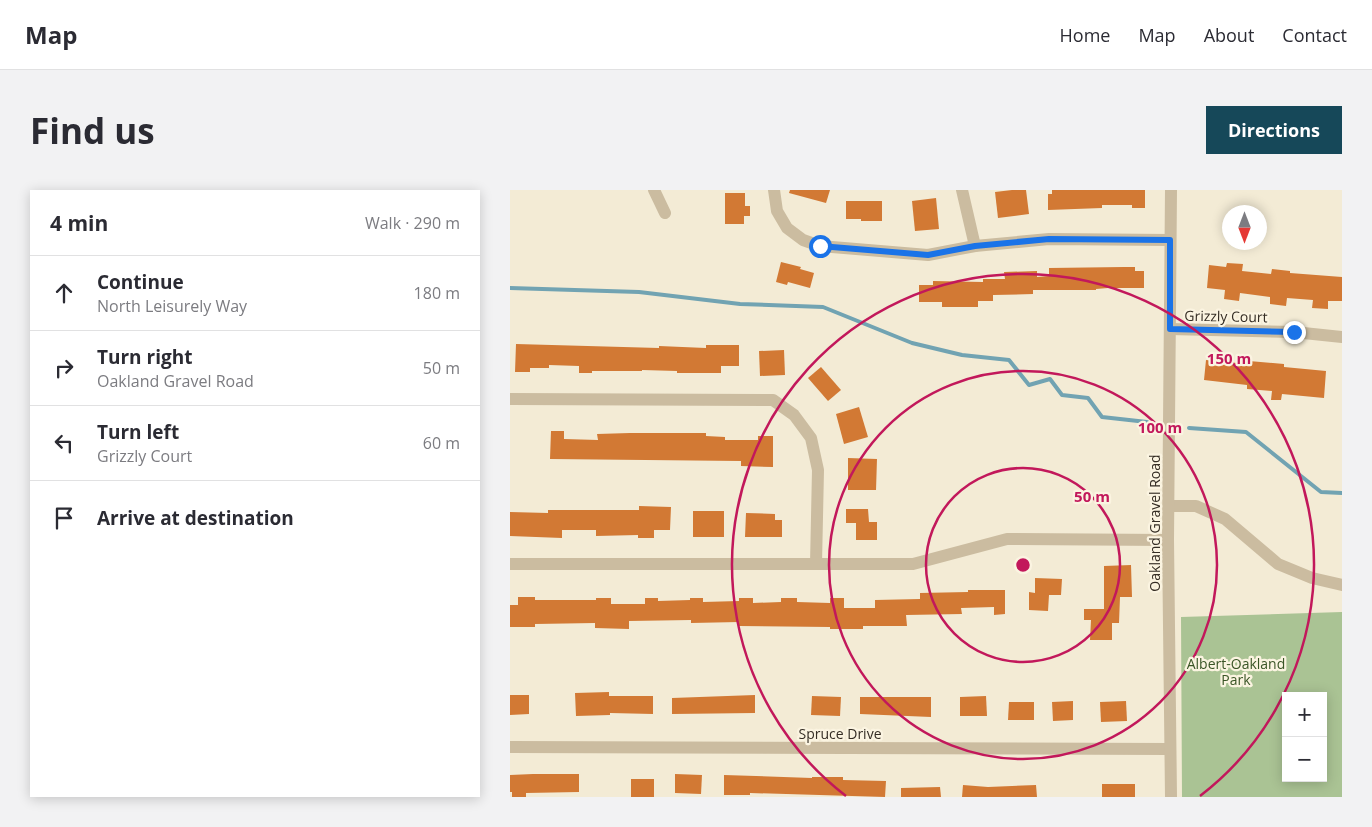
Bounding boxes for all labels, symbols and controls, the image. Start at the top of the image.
text: Map [25,18,77,51]
text: Home [1060,23,1110,47]
text: Map [1138,23,1176,47]
text: About [1204,23,1254,47]
text: Contact [1282,23,1347,47]
button: Directions [1206,106,1342,154]
text: Find us [30,107,155,154]
north arrow [1222,205,1267,250]
text: 4 min [50,209,108,237]
text: Walk · 290 m [365,212,460,234]
route start [809,235,832,258]
text: Continue [97,269,184,295]
icon: ahead [50,279,78,307]
text: 180 m [414,282,460,304]
text: North Leisurely Way [97,295,247,317]
street label: Grizzly Court [1184,306,1268,326]
route end [1283,321,1306,344]
text: Turn right [97,344,192,370]
text: 150 m [1207,348,1251,368]
icon: right [50,354,78,382]
text: 50 m [423,357,460,379]
text: Oakland Gravel Road [97,370,254,392]
text: 100 m [1138,417,1182,437]
text: Turn left [97,419,179,445]
icon: left [50,429,78,457]
text: 60 m [423,432,460,454]
text: Grizzly Court [97,445,192,467]
street label: Oakland Gravel Road [1145,454,1164,592]
text: 50 m [1074,486,1110,506]
icon: arrive [50,504,78,532]
text: Arrive at destination [97,505,294,531]
centre of rings [1014,556,1032,574]
park label: Albert-Oakland Park [1187,654,1285,689]
map controls [1282,692,1327,782]
button: + [1282,692,1327,737]
street label: Spruce Drive [798,724,882,743]
button: − [1282,737,1327,782]

